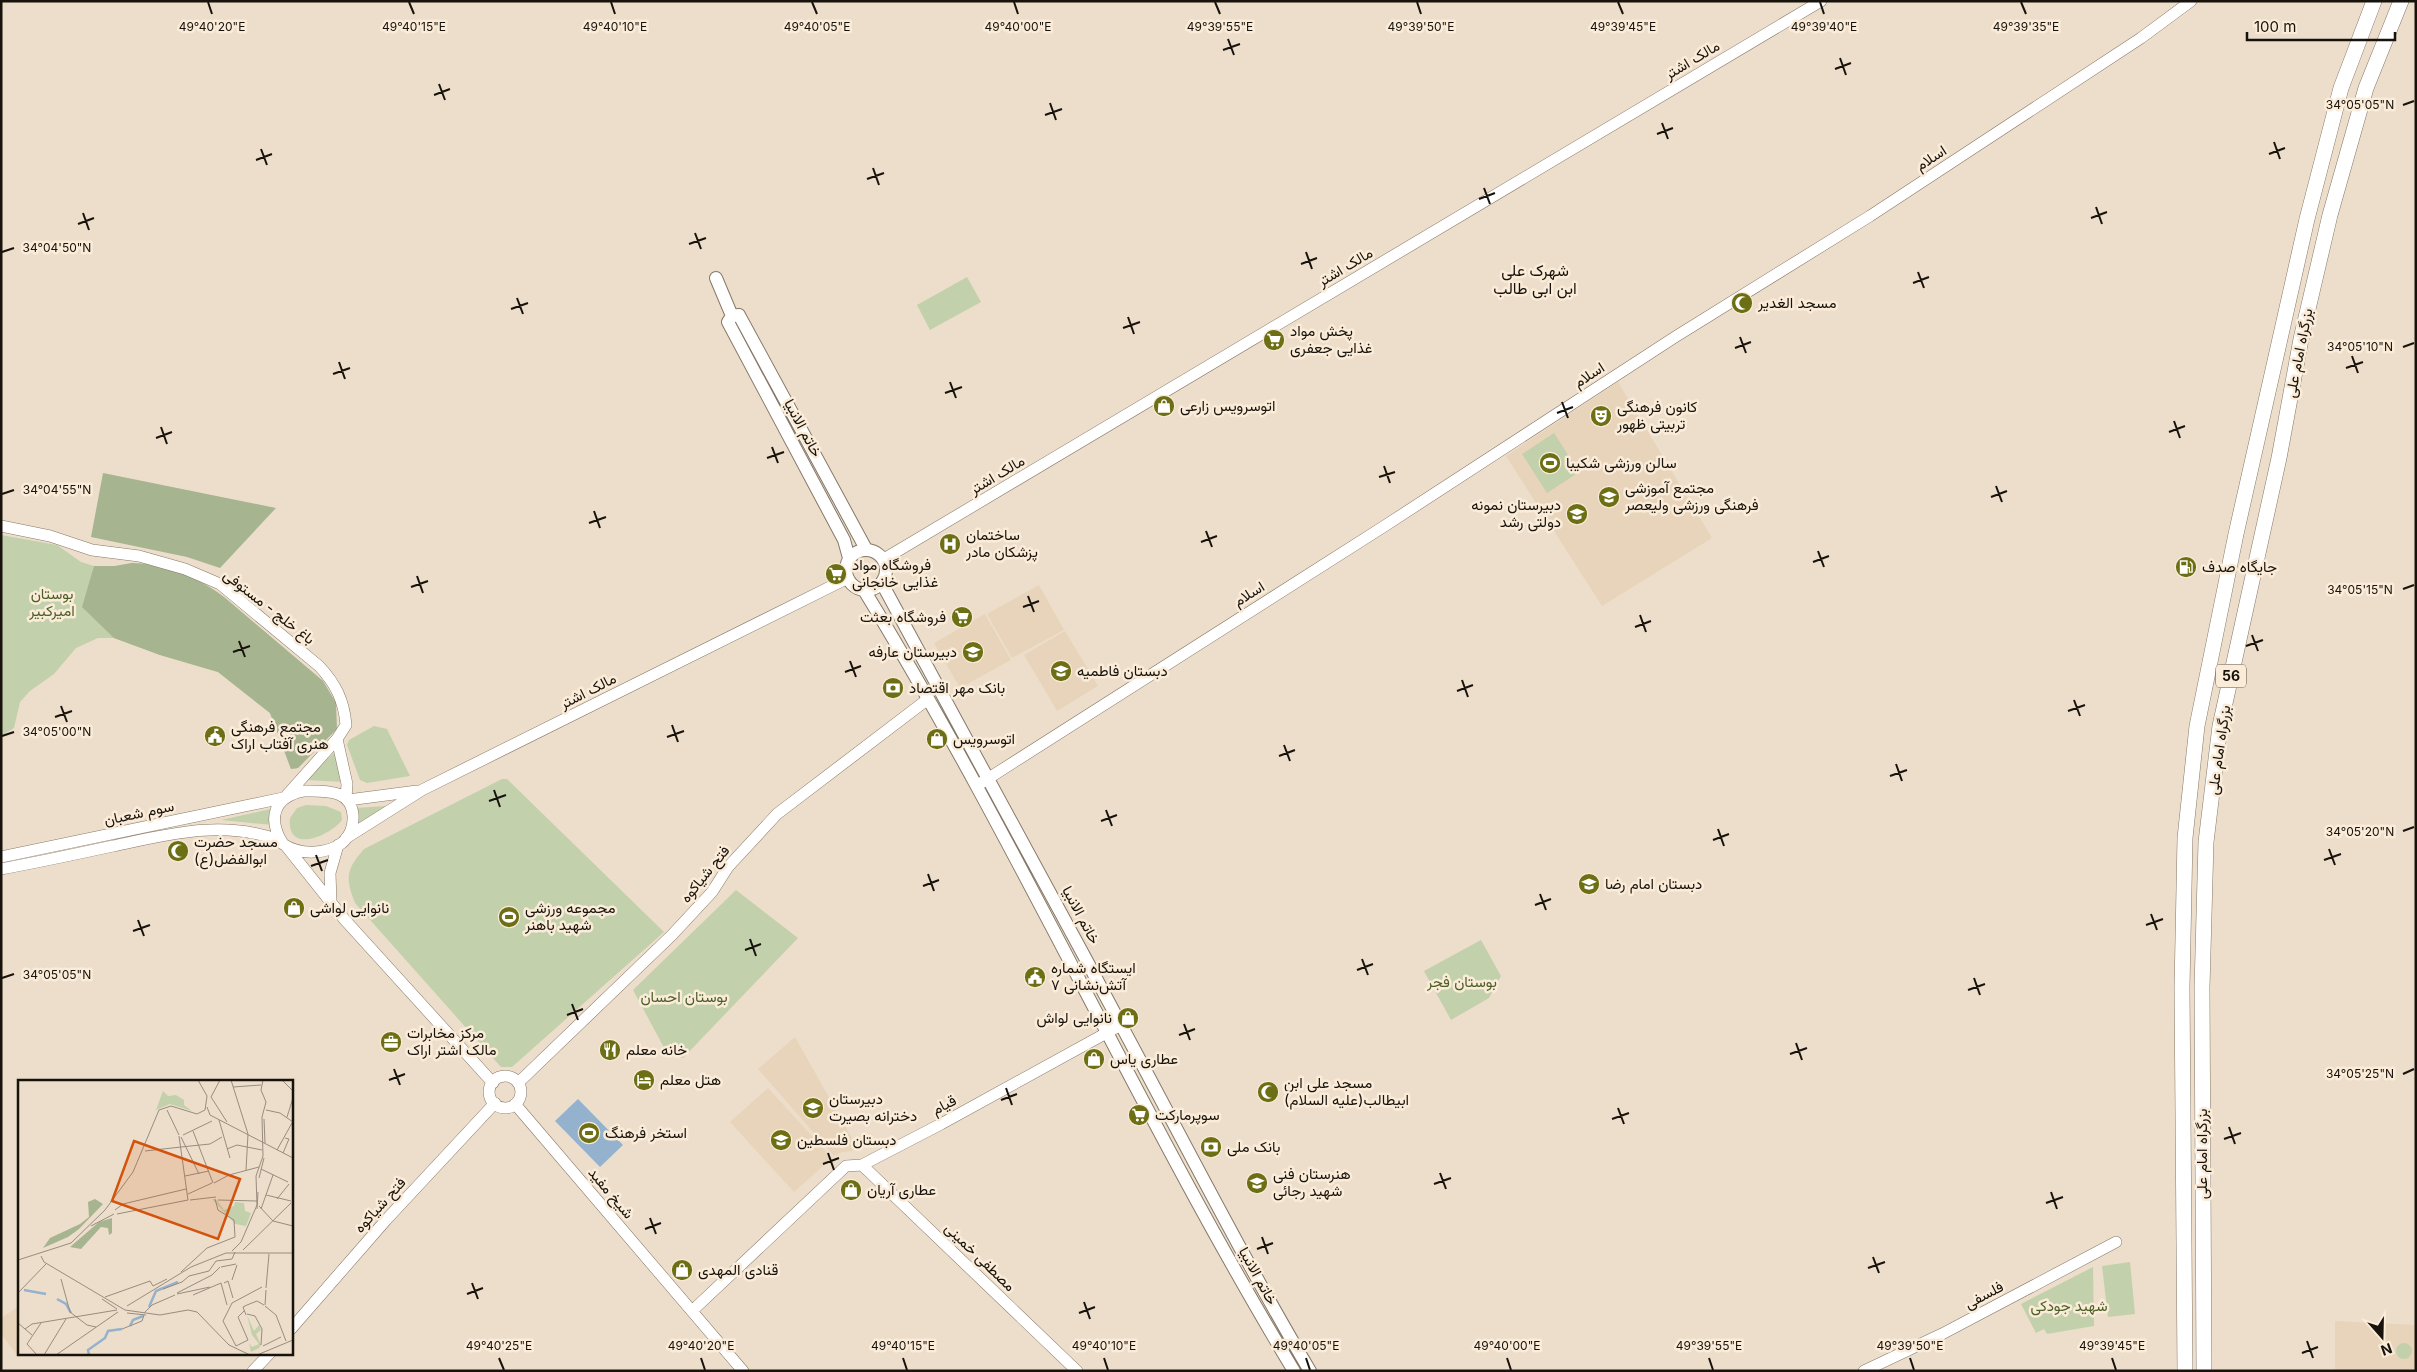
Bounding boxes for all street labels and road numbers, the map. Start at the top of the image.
street label: مالک اشتر [1660,36,1723,84]
street label: اسلام [1912,141,1950,175]
street label: مالک اشتر [1313,243,1376,291]
street label: بزرگراه امام علی [2281,307,2317,399]
street label: اسلام [1570,358,1608,392]
street label: خاتم الانبیا [779,395,827,461]
street label: مالک اشتر [965,451,1028,499]
street label: باغ خلج - مستوفی [219,565,319,650]
street label: اسلام [1230,577,1268,611]
road number: 56 [2216,664,2246,688]
street label: مالک اشتر [555,668,619,713]
street label: بزرگراه امام علی [2203,704,2235,796]
street label: سوم شعبان [102,796,176,830]
street label: فتح شیاکوه [676,841,735,907]
street label: خاتم الانبیا [1057,882,1105,948]
street label: قیام [928,1090,960,1120]
street label: بزرگراه امام علی [2192,1109,2212,1199]
street label: شیخ مفید [583,1163,639,1224]
street label: فتح شیاکوه [350,1173,411,1238]
street label: مصطفی خمینی [940,1218,1020,1296]
street label: خاتم الانبیا [1234,1244,1282,1308]
street label: فلسفی [1961,1276,2007,1314]

